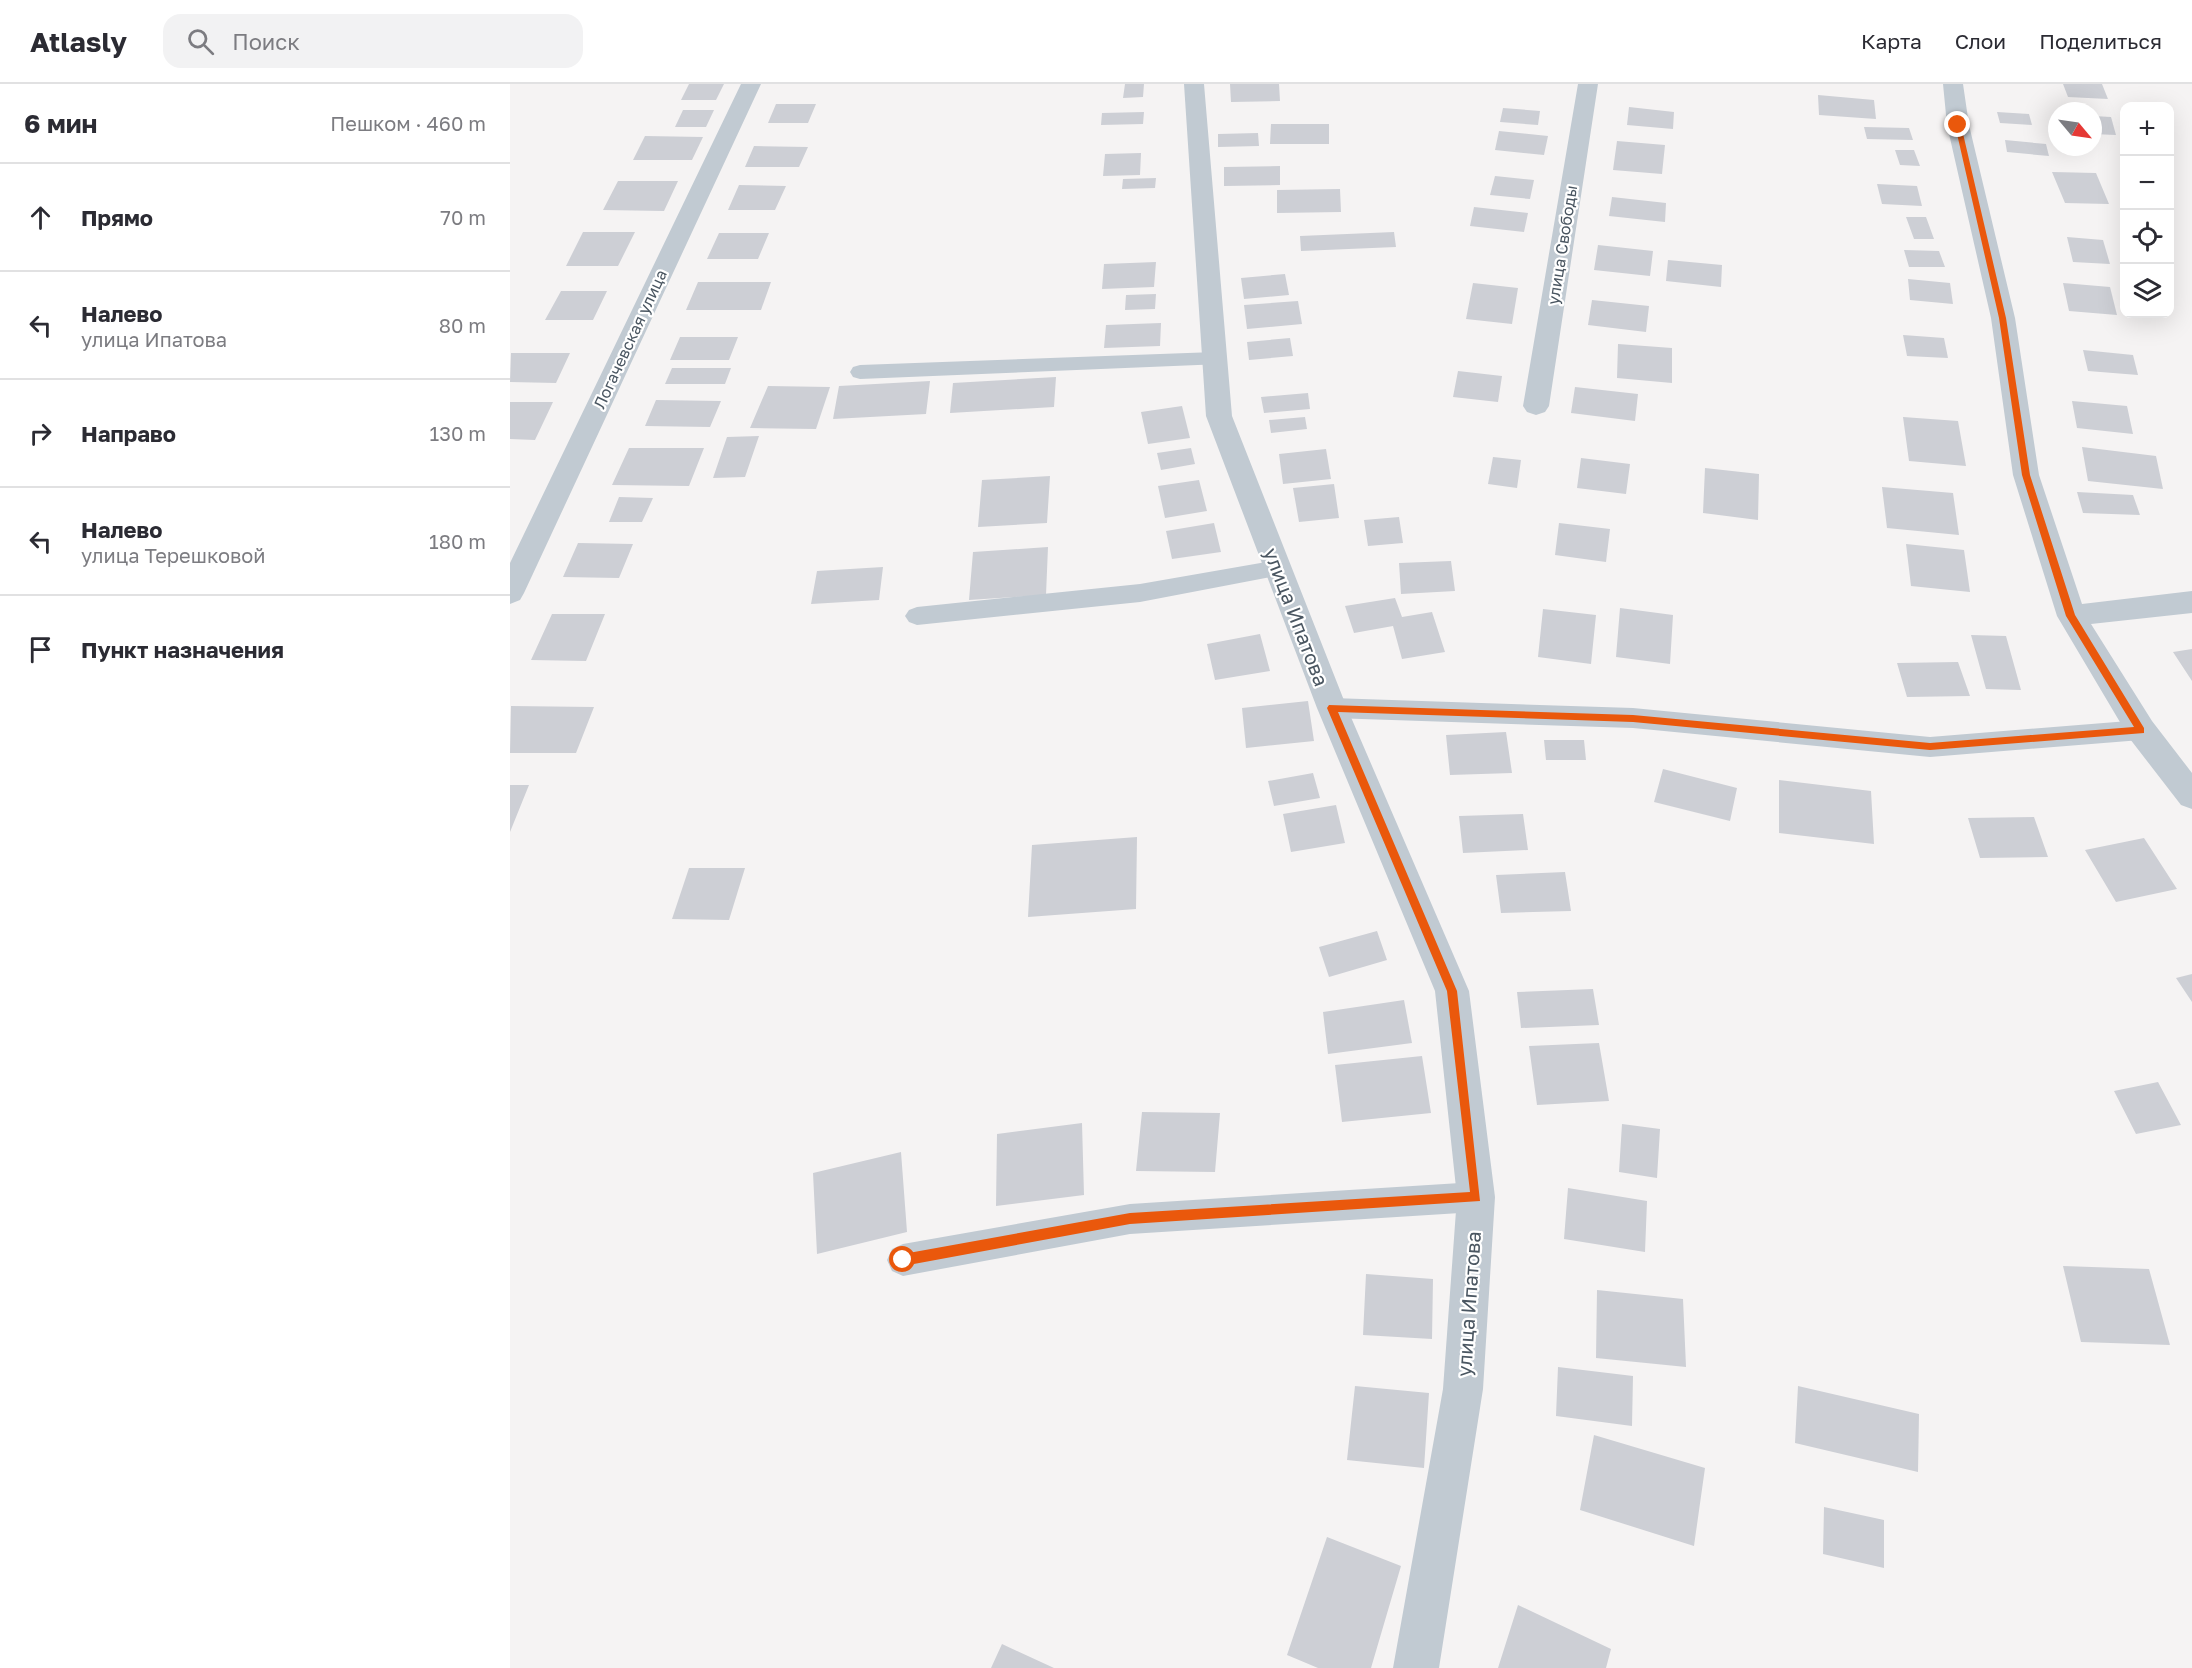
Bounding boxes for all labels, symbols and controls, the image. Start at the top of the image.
search box [163,14,583,68]
text: Atlasly [30,25,127,58]
icon: search [184,25,217,58]
text: Поиск [232,28,300,55]
text: Карта [1861,28,1922,54]
text: Слои [1955,28,2006,54]
text: Поделиться [2039,28,2162,54]
north arrow [2048,102,2102,156]
map controls [2120,102,2174,318]
button: + [2120,102,2174,156]
text: 6 мин [24,108,97,139]
text: Пешком · 460 m [330,111,486,135]
route end [1944,111,1970,137]
button: − [2120,156,2174,210]
street label: улица Свободы [1543,184,1581,306]
icon: ahead [24,201,57,234]
text: Прямо [81,204,153,231]
text: 70 m [440,205,486,229]
button: locate [2120,210,2174,264]
button: layers [2120,264,2174,318]
street label: Логачевская улица [589,266,671,412]
text: Налево [81,300,163,327]
icon: left [24,309,57,342]
text: 80 m [439,313,486,337]
text: улица Ипатова [81,327,227,351]
icon: right [24,417,57,450]
text: Направо [81,420,176,447]
text: 130 m [430,421,486,445]
text: Налево [81,516,163,543]
icon: left [24,525,57,558]
text: 180 m [429,529,486,553]
text: улица Терешковой [81,543,266,567]
street label: улица Ипатова [1260,544,1334,689]
icon: arrive [24,633,57,666]
text: Пункт назначения [81,636,284,663]
street label: улица Ипатова [1451,1230,1485,1378]
route start [889,1246,915,1272]

